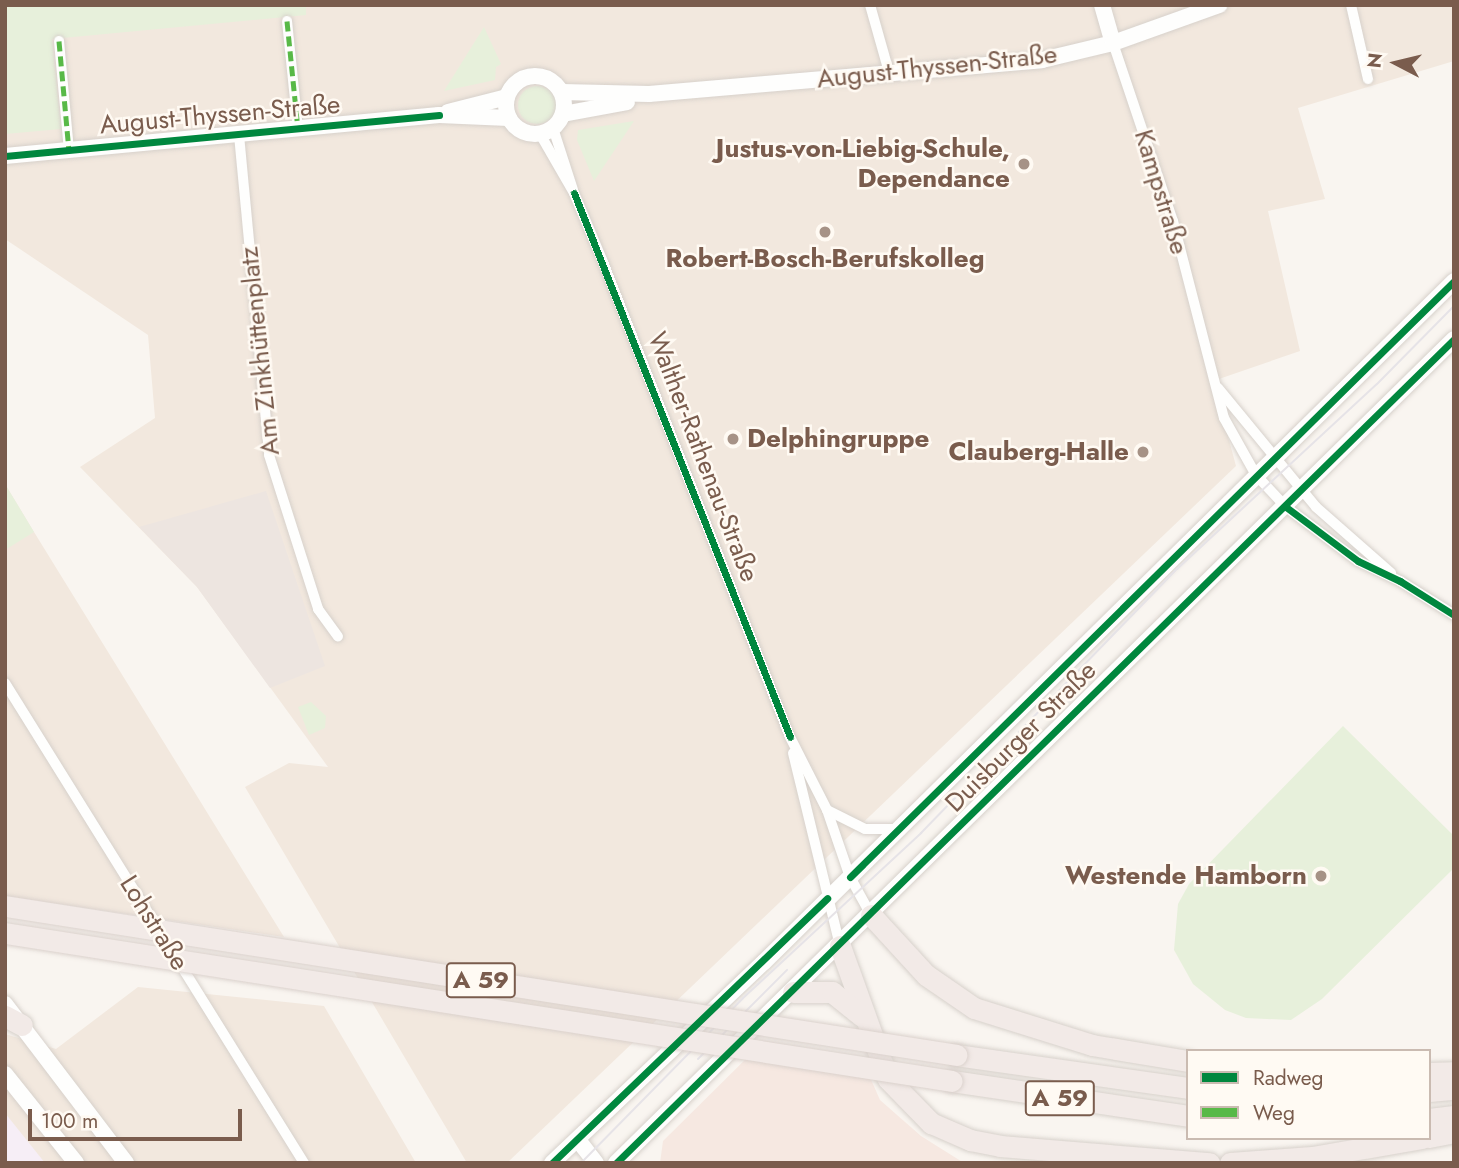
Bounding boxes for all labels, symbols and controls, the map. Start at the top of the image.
north arrow [1361,28,1431,98]
street label: August-Thyssen-Straße [815,39,1059,95]
text: N [1360,51,1389,70]
street label: August-Thyssen-Straße [98,89,342,141]
street label: Kampstraße [1127,126,1195,258]
place label: Justus-von-Liebig-Schule, Dependance [716,133,1010,194]
marker: Justus-von-Liebig-Schule, Dependance [1016,156,1032,172]
marker: Robert-Bosch-Berufskolleg [817,224,833,240]
place label: Robert-Bosch-Berufskolleg [665,243,985,275]
street label: Am Zinkhüttenplatz [234,245,286,457]
street label: Walther-Rathenau-Straße [641,328,765,586]
place label: Delphingruppe [747,423,929,455]
marker: Delphingruppe [725,431,741,447]
place label: Clauberg-Halle [949,436,1129,468]
marker: Clauberg-Halle [1135,444,1151,460]
street label: Duisburger Straße [939,655,1103,819]
place label: Westende Hamborn [1065,860,1307,892]
marker: Westende Hamborn [1313,868,1329,884]
street label: Lohstraße [113,870,195,976]
road number: A 59 [444,960,518,1000]
legend [1186,1049,1431,1140]
text: Radweg [1253,1063,1324,1093]
road number: A 59 [1023,1078,1097,1118]
scale bar [32,1094,245,1138]
text: Weg [1253,1098,1295,1128]
text: 100 m [41,1106,98,1136]

